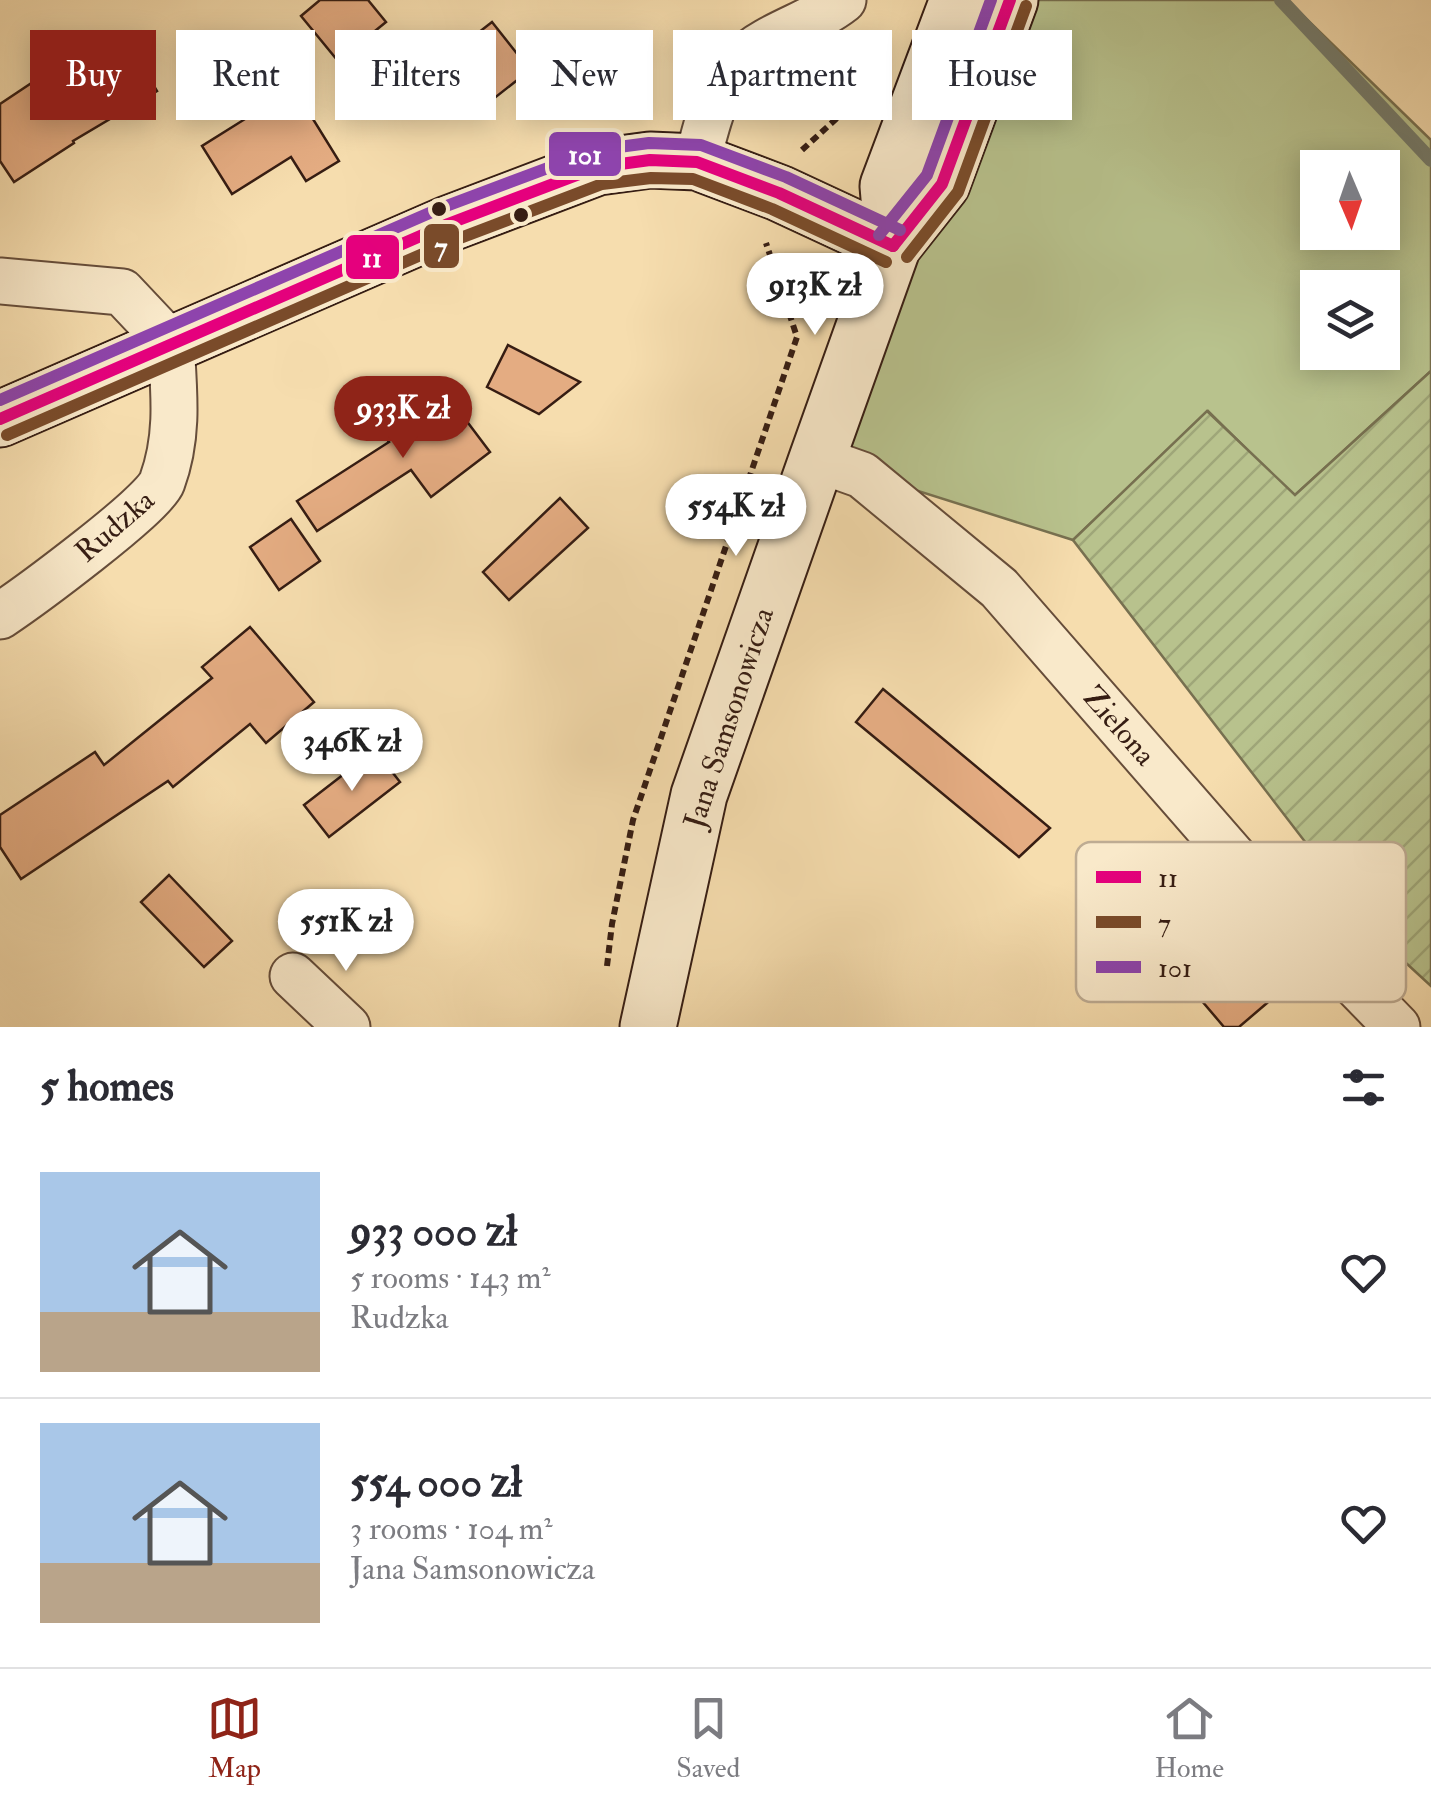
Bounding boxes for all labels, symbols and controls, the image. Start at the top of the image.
chip: Buy [30,30,156,120]
chip: Rent [176,30,315,120]
chip: Filters [335,30,496,120]
chip: New [516,30,653,120]
chip: Apartment [673,30,892,120]
chip: House [912,30,1072,120]
line badge: 101 [547,130,623,178]
text: 101 [568,138,602,173]
north arrow [1300,150,1400,250]
map controls [1300,150,1400,370]
unlabelled marker [429,199,449,219]
unlabelled marker [511,205,531,225]
line badge: 7 [422,222,461,270]
text: 7 [435,230,448,265]
line badge: 11 [344,233,401,281]
text: 11 [362,241,382,276]
pin: 913K zł [723,253,907,338]
text: 913K zł [769,265,861,305]
button: layers [1300,270,1400,370]
pin: 933K zł [311,376,495,461]
text: 933K zł [356,388,450,428]
pin: 554K zł [644,474,828,559]
street label: Rudzka [68,481,163,570]
text: 554K zł [687,486,785,526]
street label: Jana Samsonowicza [676,602,782,834]
street label: Zielona [1075,679,1164,774]
pin: 346K zł [260,709,444,794]
text: 346K zł [303,721,401,761]
legend [1076,842,1406,1002]
text: 11 [1158,861,1178,896]
pin: 551K zł [254,889,438,974]
text: 551K zł [300,901,392,941]
text: 7 [1158,906,1171,941]
text: 101 [1158,951,1192,986]
icon: filters [1336,1060,1391,1115]
text: 5 homes [40,1061,174,1113]
text: 933 000 zł [350,1206,517,1258]
icon: home [120,1212,240,1332]
icon: heart [1336,1245,1391,1300]
text: 5 rooms · 143 m² [350,1258,551,1298]
text: Rudzka [350,1298,449,1338]
text: 554 000 zł [350,1457,522,1509]
icon: home [120,1463,240,1583]
icon: heart [1336,1496,1391,1551]
text: 3 rooms · 104 m² [350,1509,553,1549]
text: Jana Samsonowicza [350,1549,595,1589]
tab: Map [207,1691,262,1786]
tab: Saved [676,1691,740,1786]
tab: Home [1154,1691,1224,1786]

